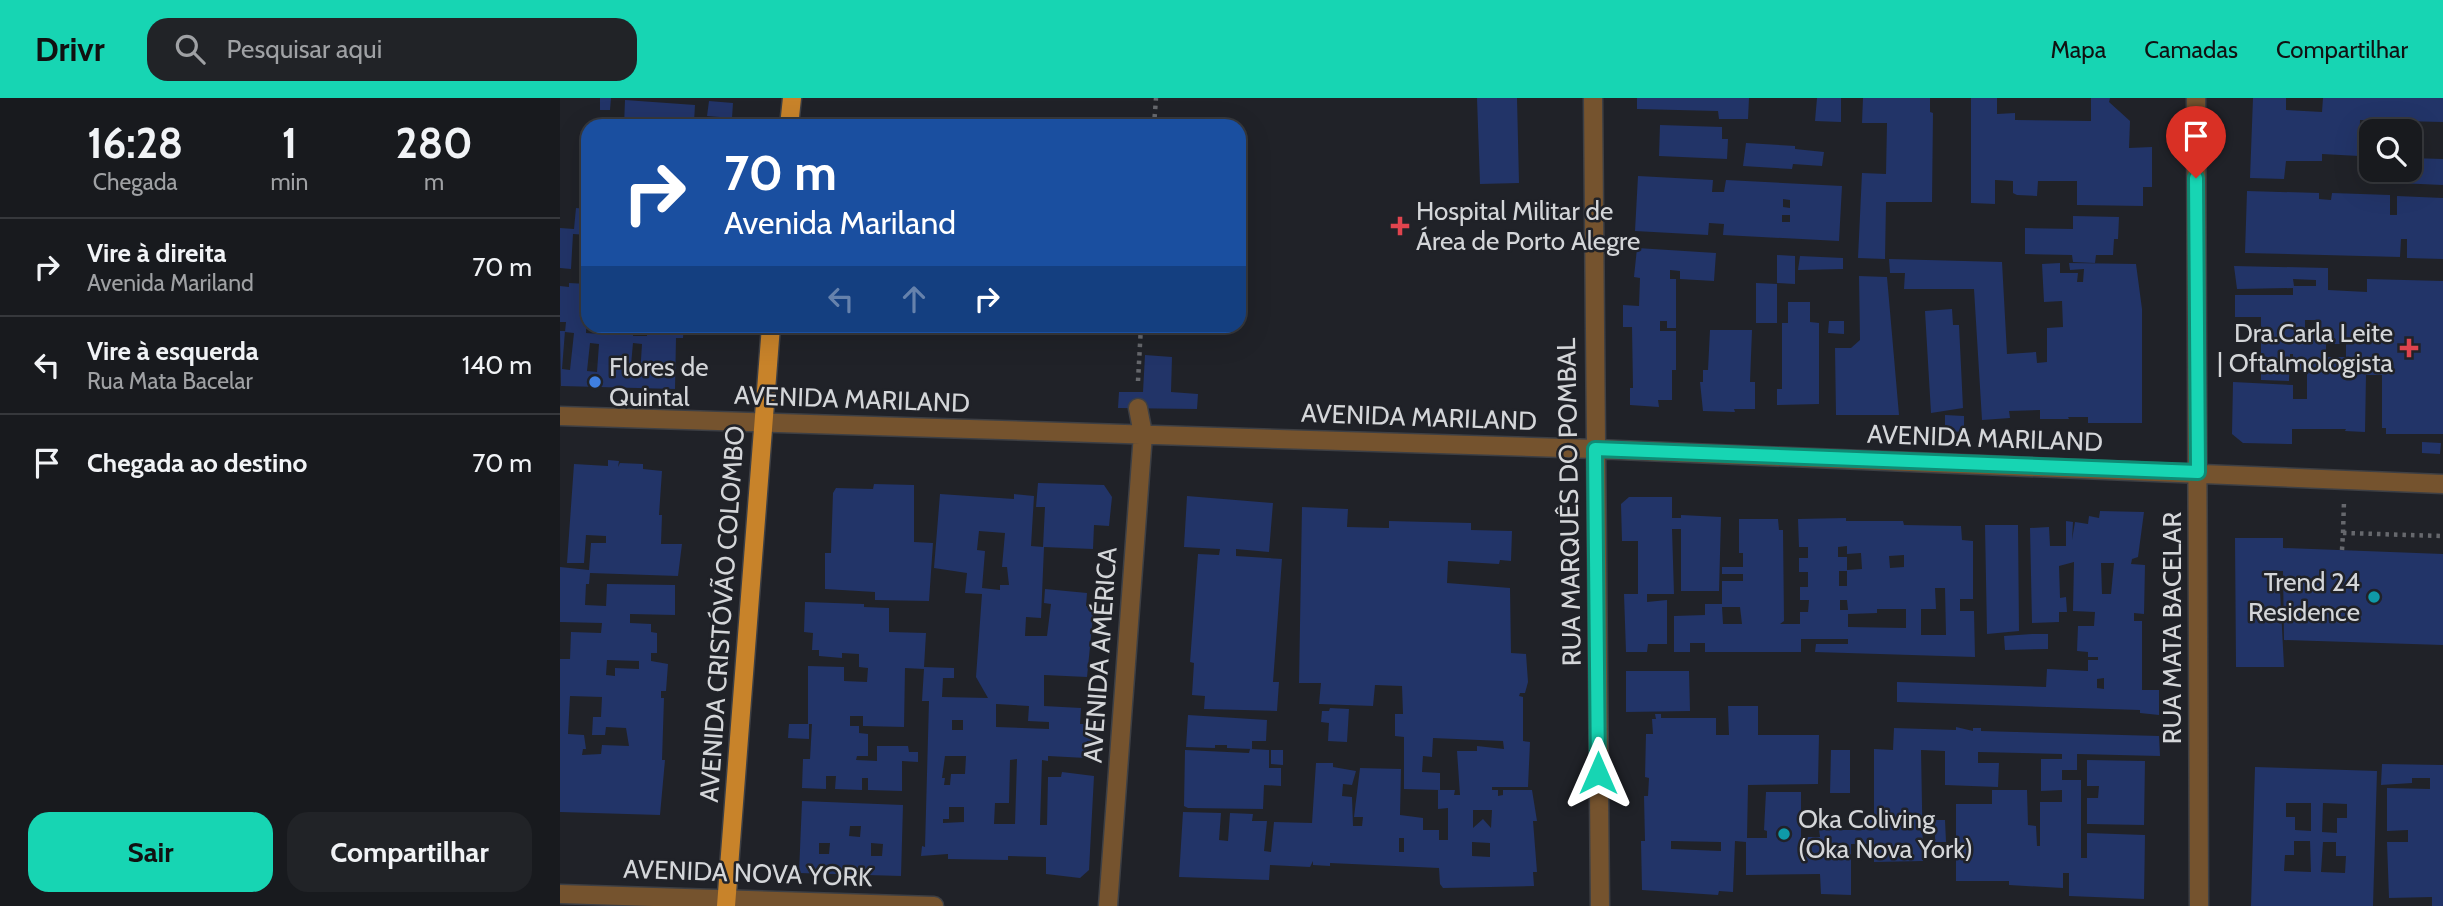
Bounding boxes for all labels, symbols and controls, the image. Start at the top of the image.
search box [147,18,637,81]
text: Drivr [35,29,105,69]
icon: search [171,30,209,68]
text: Pesquisar aqui [227,33,382,65]
text: Mapa [2050,35,2106,64]
text: Camadas [2144,35,2238,64]
text: Compartilhar [2276,35,2408,64]
pin [2166,106,2226,178]
text: 16:28 [87,117,183,169]
text: 1 [282,117,297,169]
text: 280 [396,117,473,169]
icon: arrive [2177,117,2215,155]
map controls [2359,119,2422,182]
button: search [2359,119,2422,182]
text: 70 m [724,143,837,202]
icon: right [609,147,700,238]
text: Chegada [93,168,178,196]
text: min [270,168,308,196]
text: m [424,168,444,196]
place label: Hospital Militar de Área de Porto Alegre [1416,195,1640,257]
text: Avenida Mariland [724,203,956,242]
marker: Hospital Militar de Área de Porto Alegre [1390,216,1410,236]
text: Vire à direita [87,237,227,269]
icon: right [28,248,66,286]
text: 70 m [472,251,532,283]
text: Avenida Mariland [87,269,254,297]
icon: left [822,280,860,318]
icon: ahead [895,280,933,318]
icon: right [968,280,1006,318]
place label: Dra.Carla Leite | Oftalmologista [2217,317,2394,379]
text: Vire à esquerda [87,335,259,367]
street label: RUA MARQUÊS DO POMBAL [1550,338,1588,666]
marker: Dra.Carla Leite | Oftalmologista [2399,338,2419,358]
icon: left [28,346,66,384]
text: 140 m [462,349,532,381]
place label: Flores de Quintal [609,351,708,413]
text: Rua Mata Bacelar [87,367,253,395]
marker: Flores de Quintal [587,374,603,390]
street label: AVENIDA MARILAND [733,379,971,419]
street label: AVENIDA MARILAND [1300,397,1538,437]
street label: AVENIDA MARILAND [1866,418,2104,458]
street label: AVENIDA CRISTÓVÃO COLOMBO [693,425,751,803]
icon: arrive [28,444,66,482]
text: Chegada ao destino [87,447,307,479]
text: 70 m [472,447,532,479]
street label: RUA MATA BACELAR [2156,511,2188,744]
street label: AVENIDA AMÉRICA [1077,546,1123,764]
place label: Trend 24 Residence [2248,566,2360,628]
marker: Trend 24 Residence [2366,589,2382,605]
position arrow [1561,736,1635,810]
place label: Oka Coliving (Oka Nova York) [1798,803,1973,865]
button: Sair [28,812,273,892]
button: Compartilhar [287,812,532,892]
marker: Oka Coliving (Oka Nova York) [1776,826,1792,842]
street label: AVENIDA NOVA YORK [623,853,873,893]

